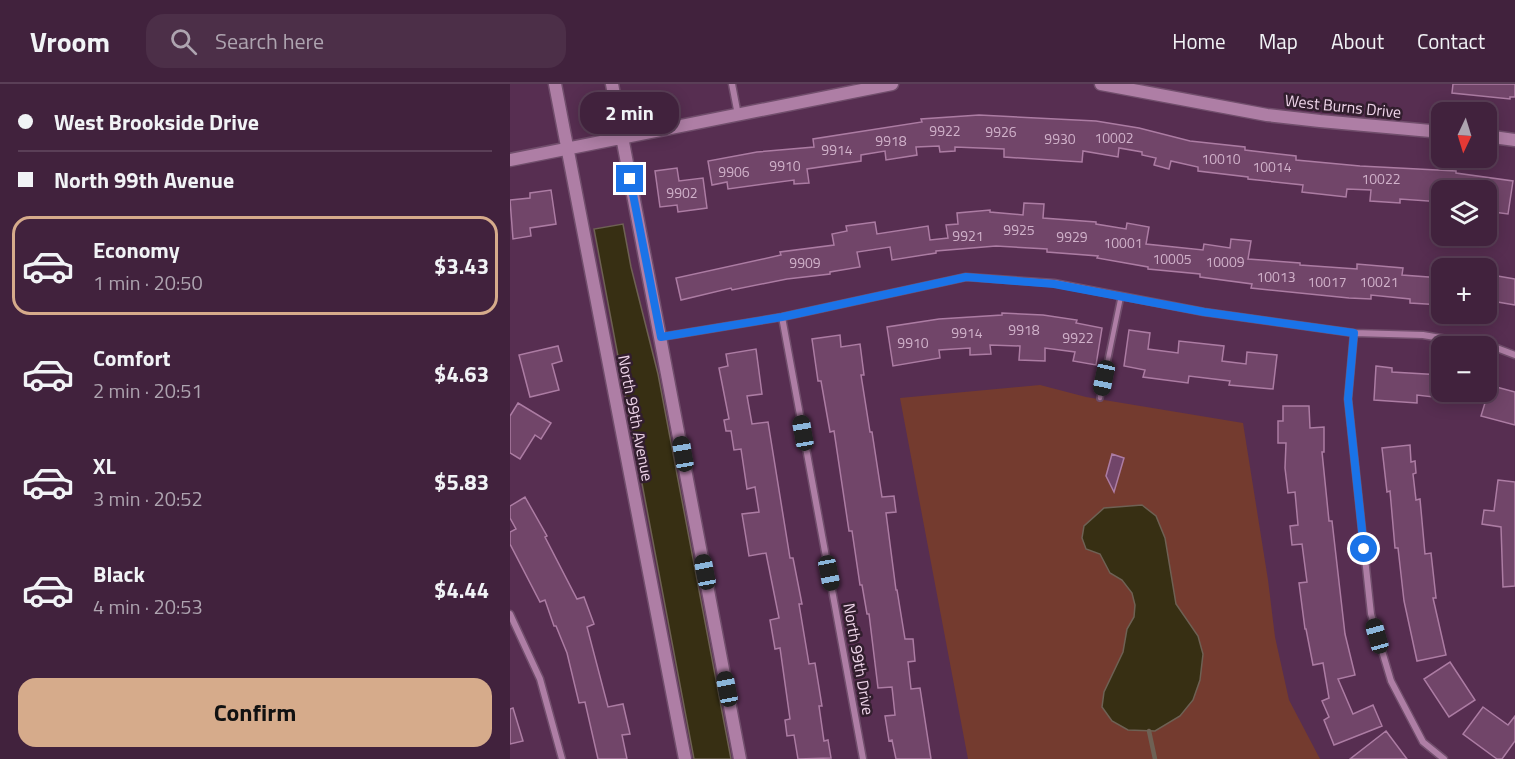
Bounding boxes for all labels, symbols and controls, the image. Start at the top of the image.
search box [146,14,566,68]
text: Vroom [30,20,110,63]
text: Search here [215,24,324,58]
icon: search [167,25,200,58]
text: Home [1172,25,1226,57]
text: Map [1259,25,1298,57]
text: About [1331,25,1384,57]
text: Contact [1417,25,1485,57]
street label: West Burns Drive [1284,88,1402,124]
callout: 2 min [580,92,680,134]
text: 2 min [605,97,654,128]
north arrow [1431,102,1497,168]
map controls [1431,102,1497,402]
text: West Brookside Drive [54,105,259,139]
house number: 9922 [929,120,961,141]
house number: 9926 [985,121,1017,142]
house number: 10002 [1094,127,1134,148]
house number: 9930 [1044,128,1076,149]
house number: 9918 [875,130,907,151]
house number: 9914 [821,139,853,160]
house number: 10010 [1201,148,1241,169]
house number: 9910 [769,155,801,176]
house number: 10014 [1252,156,1292,177]
house number: 9906 [718,161,750,182]
text: North 99th Avenue [54,163,234,197]
route end [616,165,643,192]
house number: 10022 [1361,168,1401,189]
button: layers [1431,180,1497,246]
house number: 9902 [666,182,698,203]
house number: 9925 [1003,219,1035,240]
house number: 9921 [952,225,984,246]
house number: 9929 [1056,226,1088,247]
house number: 10001 [1103,232,1143,253]
text: Economy [93,233,180,267]
icon: car [21,239,75,293]
house number: 10005 [1152,248,1192,269]
text: $3.43 [434,249,489,283]
house number: 10009 [1205,251,1245,272]
house number: 9909 [789,252,821,273]
button: + [1431,258,1497,324]
house number: 10013 [1256,266,1296,287]
text: 1 min · 20:50 [93,267,203,298]
house number: 10017 [1307,271,1347,292]
house number: 10021 [1359,271,1399,292]
house number: 9918 [1008,319,1040,340]
house number: 9914 [951,322,983,343]
house number: 9922 [1062,327,1094,348]
house number: 9910 [897,332,929,353]
button: − [1431,336,1497,402]
text: Comfort [93,341,171,375]
icon: car [21,347,75,401]
street label: North 99th Avenue [612,353,660,483]
text: $4.63 [434,357,489,391]
car [1091,359,1117,397]
text: 2 min · 20:51 [93,375,203,406]
car [791,414,815,452]
car [671,435,695,473]
text: XL [93,449,116,483]
icon: car [21,455,75,509]
text: $5.83 [434,465,489,499]
text: 3 min · 20:52 [93,483,203,514]
route start [1350,535,1377,562]
car [693,553,717,591]
car [817,554,841,592]
text: Black [93,557,145,591]
icon: car [21,563,75,617]
text: $4.44 [434,573,489,607]
text: 4 min · 20:53 [93,591,203,622]
street label: North 99th Drive [837,601,881,717]
car [1363,616,1391,656]
car [715,670,739,708]
button: Confirm [18,678,492,747]

